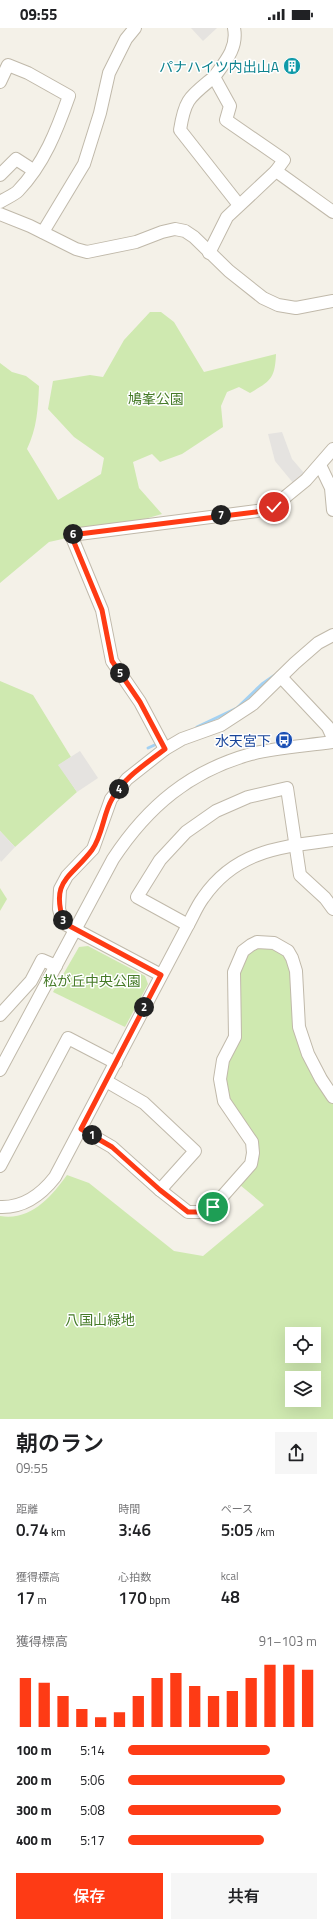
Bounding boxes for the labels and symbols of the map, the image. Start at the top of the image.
place label: パナハイツ内出山A [159,56,280,77]
building icon: パナハイツ内出山A [282,56,302,76]
park label: 鳩峯公園 [128,388,184,409]
pin [257,490,291,524]
pin: 7 [211,505,231,525]
pin: 6 [63,524,83,544]
pin: 5 [110,663,130,683]
place label: 水天宮下 [215,730,271,751]
bus stop icon: 水天宮下 [274,730,294,750]
pin: 4 [109,779,129,799]
pin: 3 [53,910,73,930]
park label: 松が丘中央公園 [43,970,141,991]
pin: 2 [134,997,154,1017]
pin: 1 [82,1125,102,1145]
pin [196,1190,230,1224]
park label: 八国山緑地 [65,1309,135,1330]

